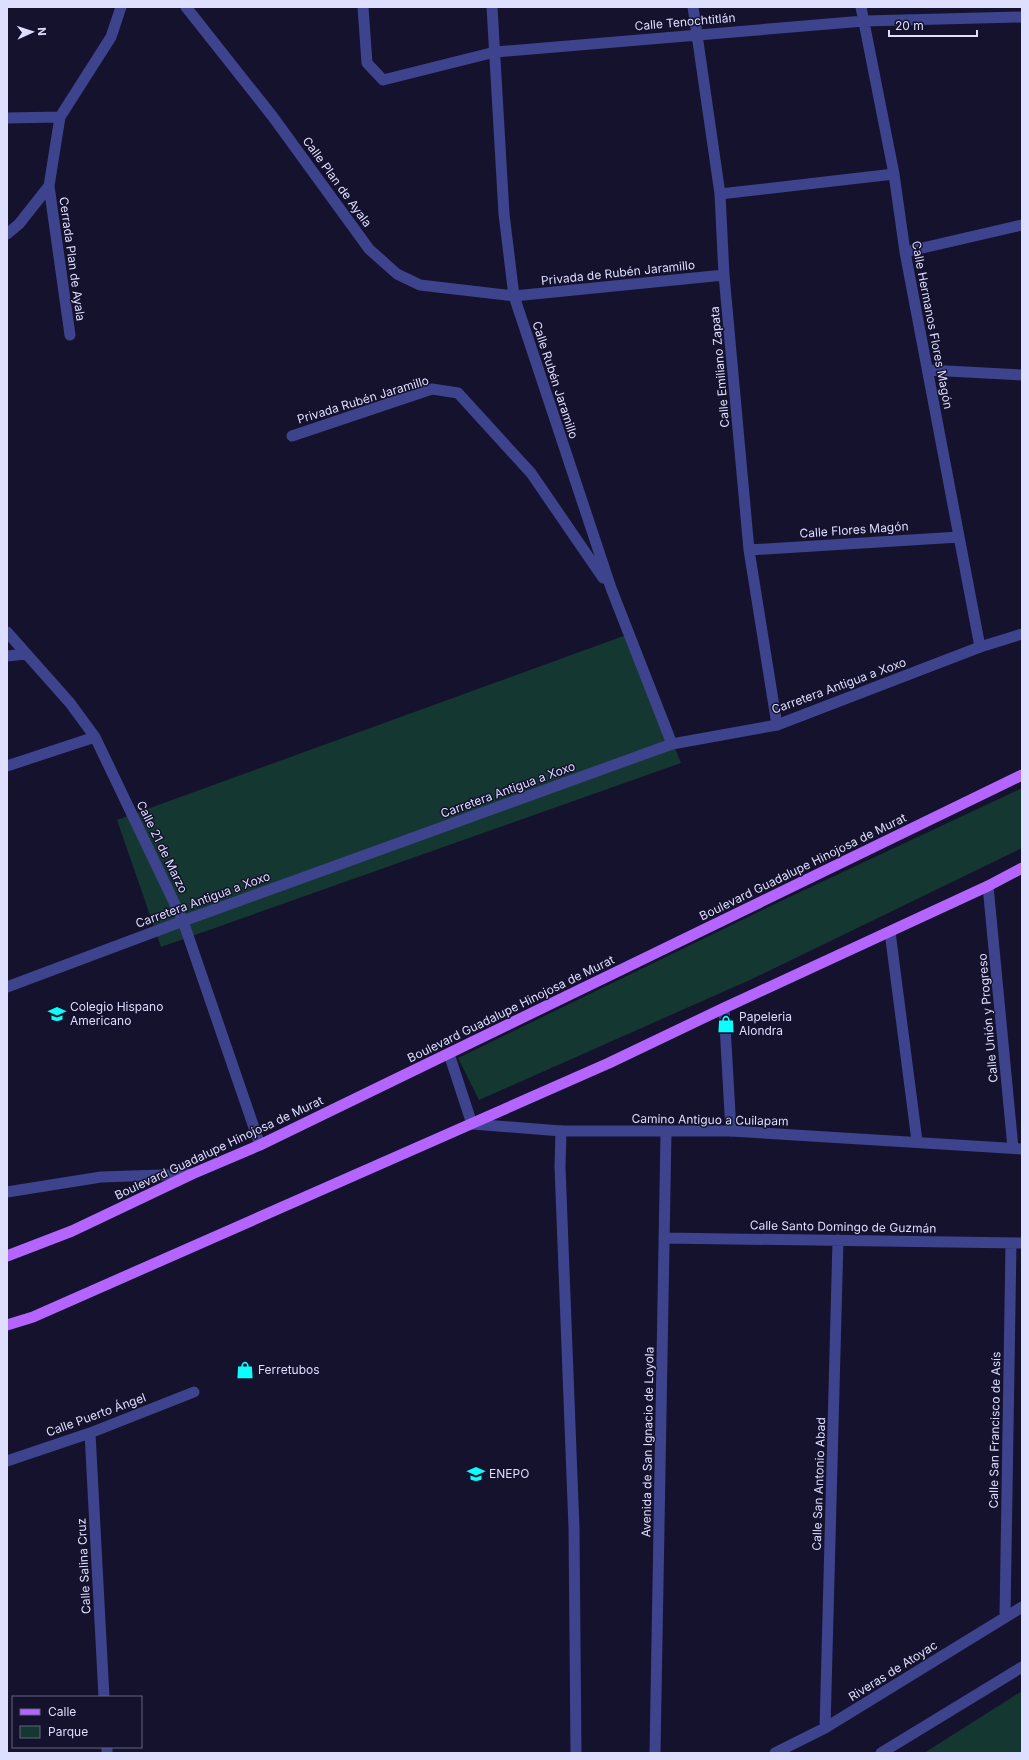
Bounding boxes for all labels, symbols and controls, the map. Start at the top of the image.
street label: Calle Tenochtitlán [634,10,736,33]
north arrow [12,12,52,52]
scale bar [889,12,977,38]
text: 20 m [895,18,924,33]
text: N [35,27,49,36]
street label: Calle Plan de Ayala [300,134,375,230]
street label: Cerrada Plan de Ayala [56,196,89,322]
street label: Calle Hermanos Flores Magón [909,240,956,410]
street label: Privada de Rubén Jaramillo [540,257,696,288]
street label: Calle Emiliano Zapata [707,306,732,428]
street label: Calle Rubén Jaramillo [529,319,582,440]
street label: Privada Rubén Jaramillo [295,372,431,427]
street label: Calle Flores Magón [799,518,909,541]
street label: Carretera Antigua a Xoxo [770,654,908,717]
street label: Carretera Antigua a Xoxo [439,758,577,821]
street label: Calle 21 de Marzo [134,798,191,895]
street label: Boulevard Guadalupe Hinojosa de Murat [697,810,909,923]
street label: Carretera Antigua a Xoxo [134,868,272,931]
street label: Boulevard Guadalupe Hinojosa de Murat [405,952,617,1065]
street label: Calle Unión y Progreso [974,953,1001,1083]
place label: Colegio Hispano Americano [70,999,163,1028]
school or university icon: Colegio Hispano Americano [47,1004,67,1024]
place label: Papeleria Alondra [739,1009,792,1038]
shop icon: Papeleria Alondra [716,1014,736,1034]
street label: Boulevard Guadalupe Hinojosa de Murat [112,1092,326,1203]
street label: Camino Antiguo a Cuilapam [631,1111,789,1128]
street label: Calle Santo Domingo de Guzmán [750,1217,936,1236]
street label: Avenida de San Ignacio de Loyola [638,1347,657,1537]
street label: Calle San Francisco de Asís [986,1351,1003,1508]
shop icon: Ferretubos [235,1360,255,1380]
place label: Ferretubos [258,1362,320,1377]
street label: Calle Puerto Ángel [44,1389,148,1440]
street label: Calle San Antonio Abad [809,1417,828,1551]
school or university icon: ENEPO [466,1464,486,1484]
place label: ENEPO [489,1466,529,1481]
street label: Calle Salina Cruz [73,1518,94,1614]
street label: Riveras de Atoyac [846,1637,940,1704]
legend [12,1696,142,1748]
text: Calle [48,1704,76,1719]
text: Parque [48,1724,88,1739]

